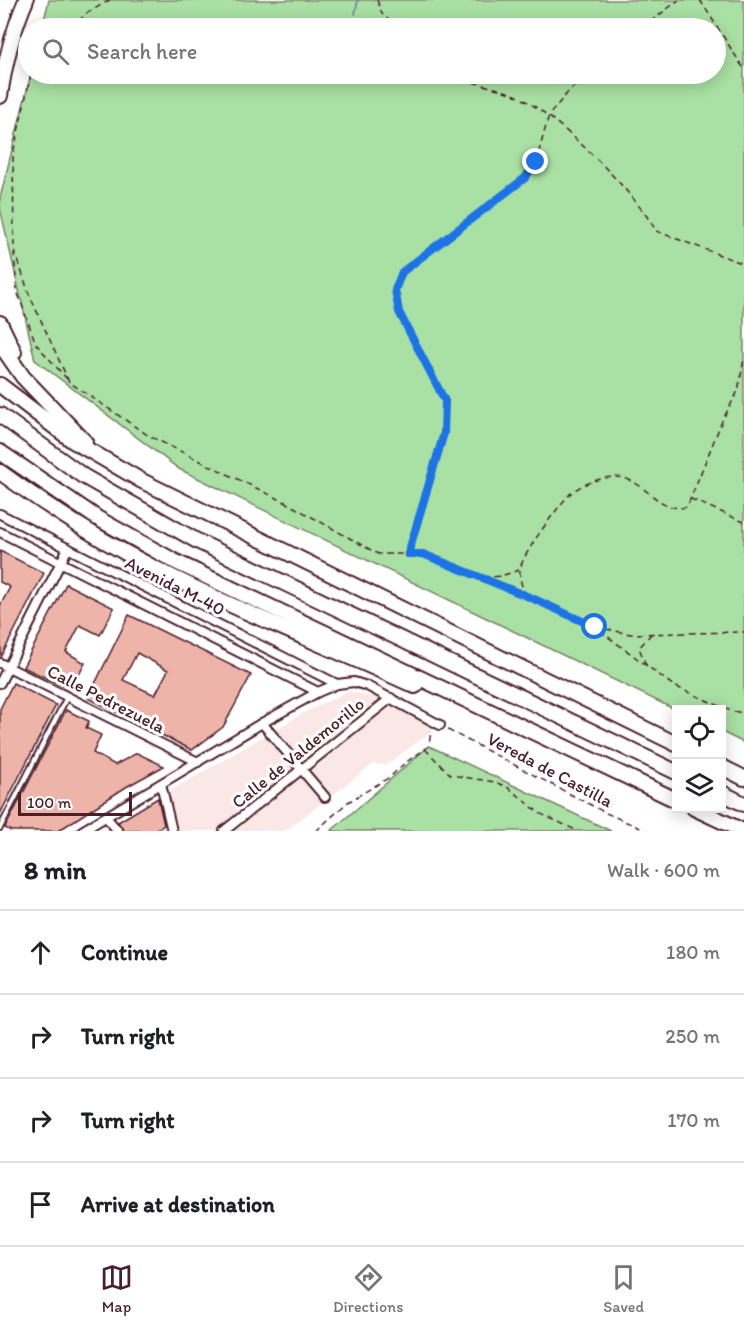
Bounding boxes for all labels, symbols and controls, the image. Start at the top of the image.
search box [18,18,726,84]
icon: search [39,35,72,68]
text: Search here [87,38,197,65]
route end [522,148,548,174]
street label: Avenida M-40 [122,551,228,621]
route start [581,613,607,639]
street label: Calle Pedrezuela [43,660,169,738]
street label: Calle de Valdemorillo [227,693,369,813]
map controls [672,705,726,813]
button: locate [672,705,726,759]
street label: Vereda de Castilla [484,728,617,813]
button: layers [672,759,726,813]
scale bar [18,789,132,816]
text: 100 m [27,793,71,812]
text: 8 min [24,854,86,886]
text: Walk · 600 m [607,858,720,882]
icon: ahead [24,936,57,969]
text: Continue [81,939,168,966]
text: 180 m [666,940,720,964]
icon: right [24,1020,57,1053]
text: Turn right [81,1023,175,1050]
text: 250 m [665,1024,720,1048]
icon: right [24,1104,57,1137]
text: Turn right [81,1107,175,1134]
text: 170 m [667,1108,720,1132]
icon: arrive [24,1188,57,1221]
text: Arrive at destination [81,1191,275,1218]
tab: Map [100,1261,133,1316]
tab: Directions [333,1261,403,1316]
tab: Saved [603,1261,644,1316]

